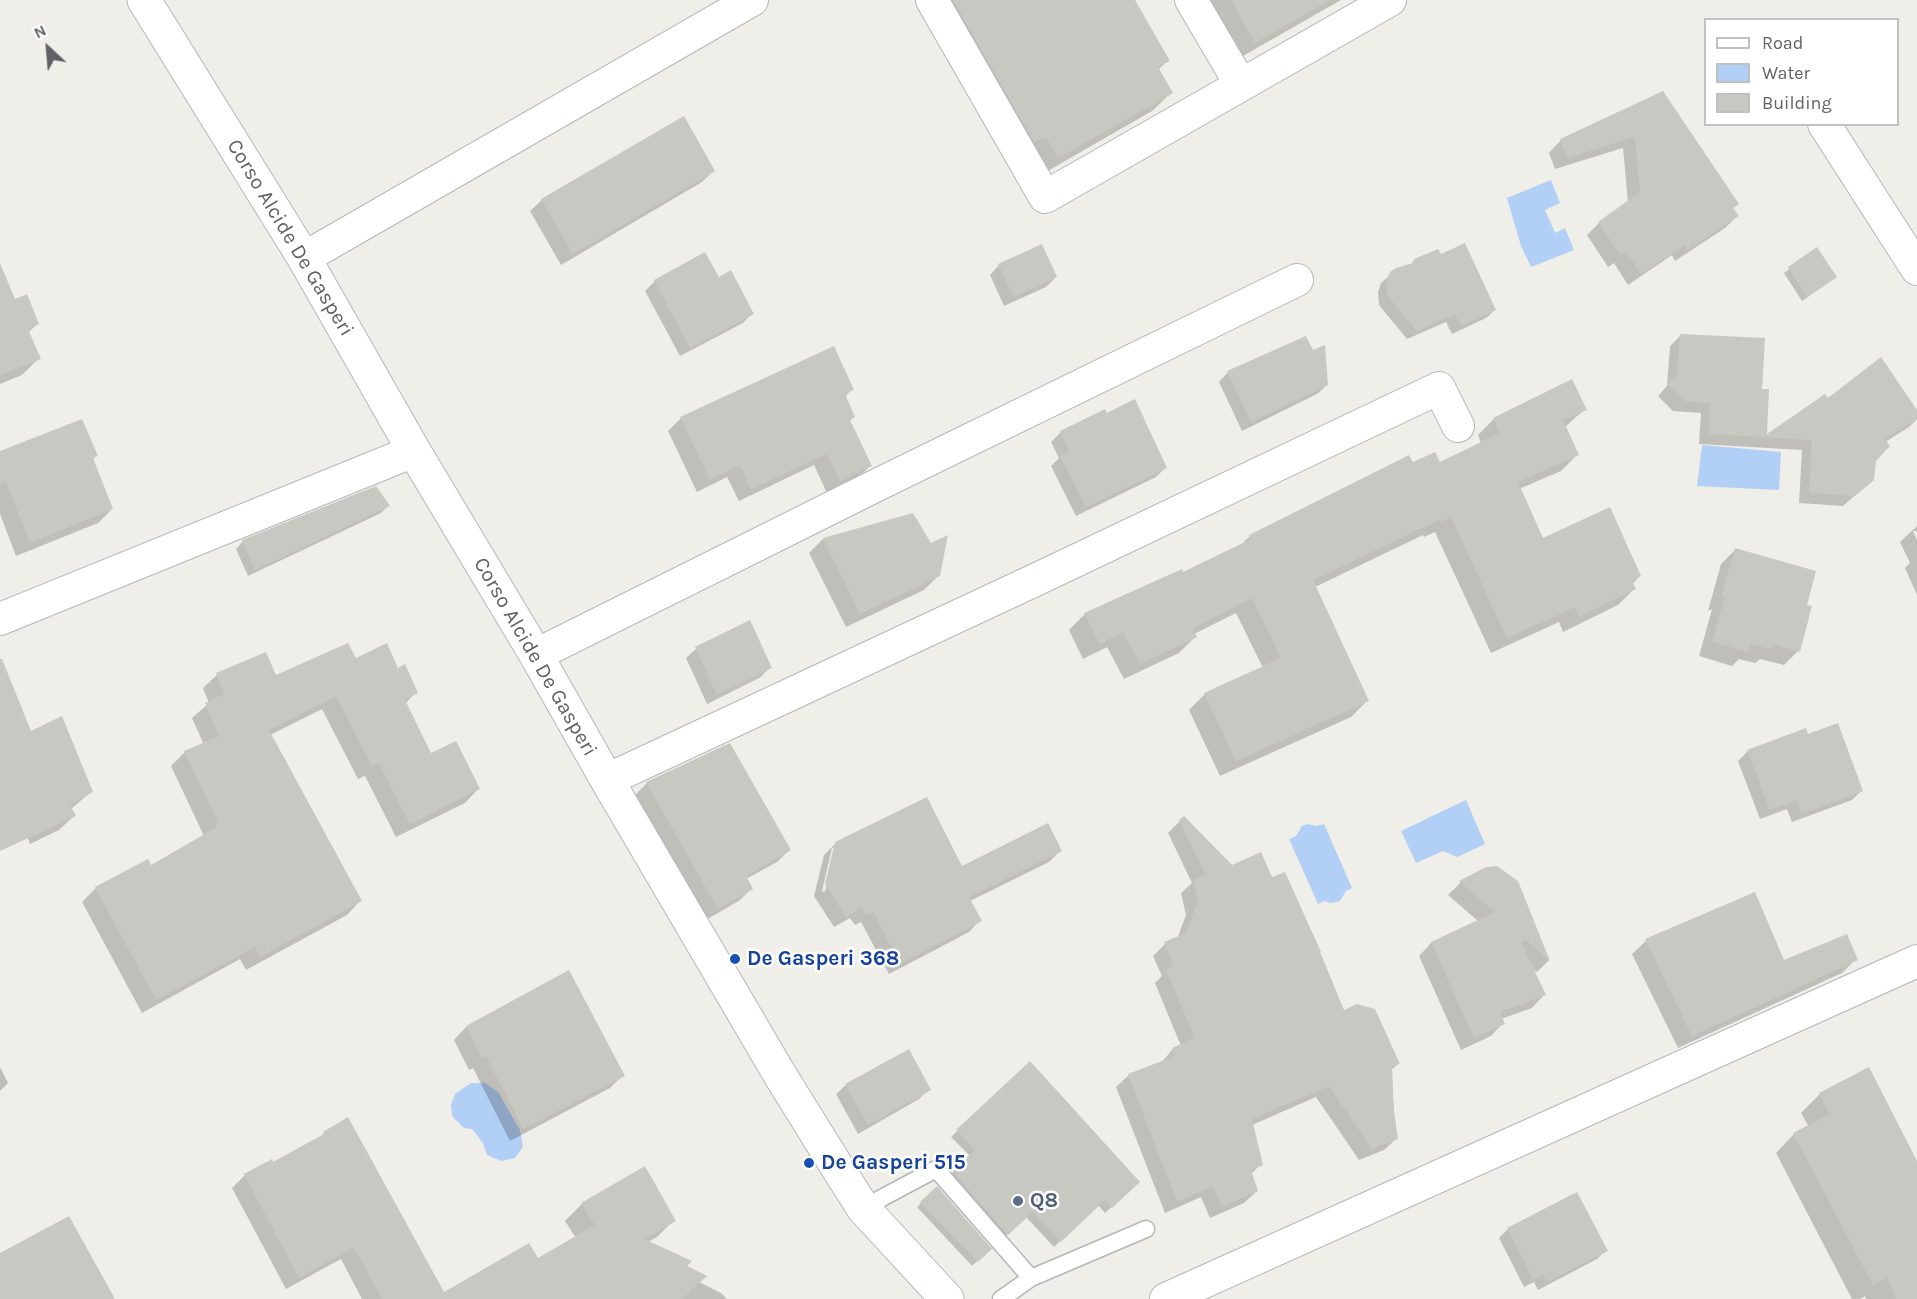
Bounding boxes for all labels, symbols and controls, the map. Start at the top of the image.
north arrow [18,18,78,78]
legend [1704,18,1899,126]
text: N [31,20,49,42]
text: Road [1762,32,1803,54]
text: Water [1762,62,1810,84]
text: Building [1762,92,1832,114]
street label: Corso Alcide De Gasperi [221,135,359,341]
street label: Corso Alcide De Gasperi [468,553,602,761]
place label: De Gasperi 368 [747,946,899,972]
marker: De Gasperi 368 [728,952,742,966]
place label: De Gasperi 515 [821,1150,966,1176]
marker: De Gasperi 515 [802,1156,816,1170]
place label: Q8 [1030,1188,1058,1214]
marker: Q8 [1011,1194,1025,1208]

